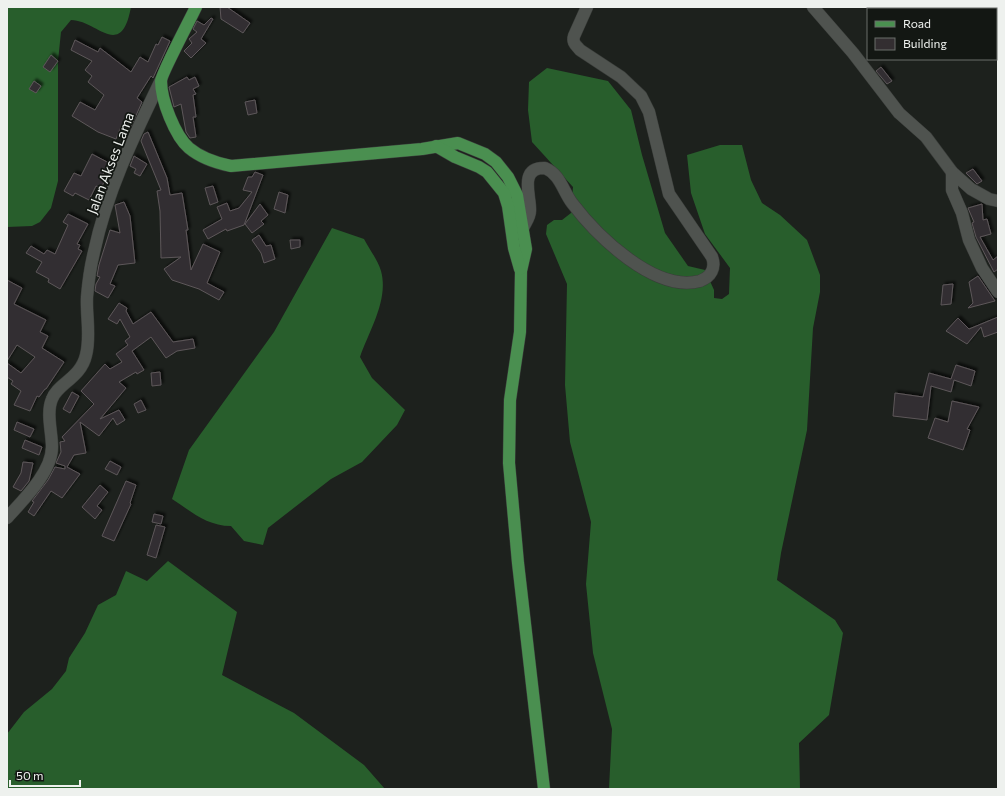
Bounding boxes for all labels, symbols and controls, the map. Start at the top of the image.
legend [867,8,997,60]
text: Road [903,16,931,30]
text: Building [903,36,947,50]
street label: Jalan Akses Lama [83,110,137,216]
scale bar [10,762,80,788]
text: 50 m [16,768,44,782]

